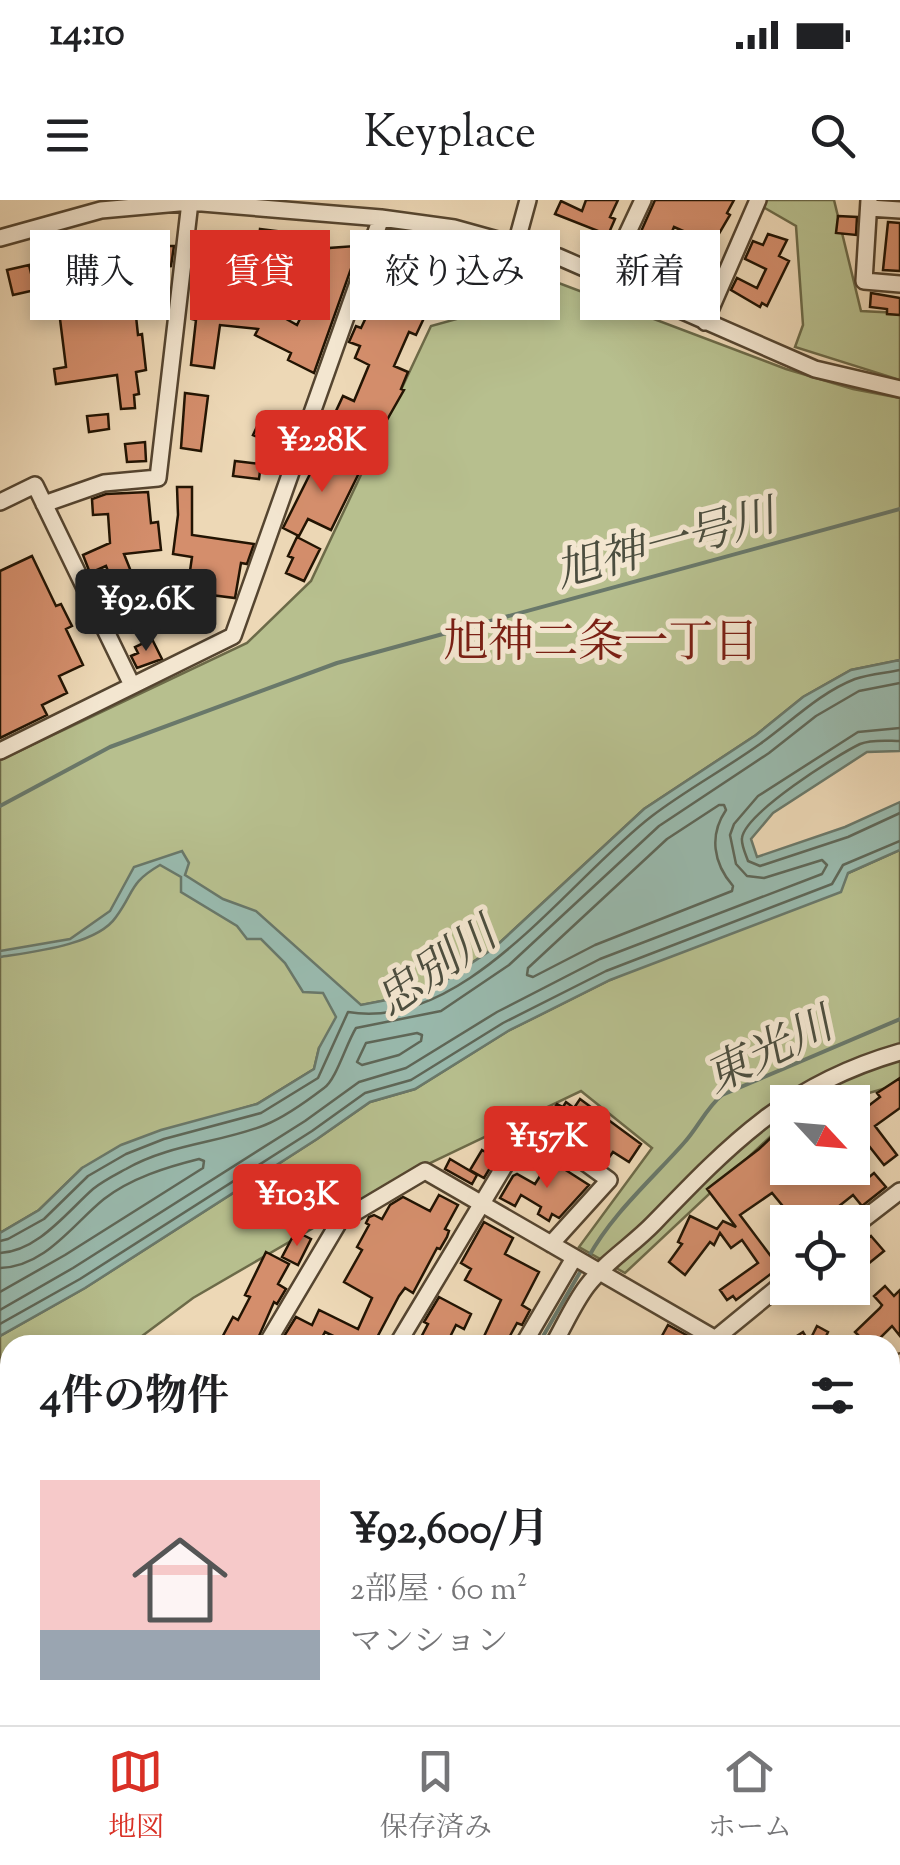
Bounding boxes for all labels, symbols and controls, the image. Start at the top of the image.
text: 14:10 [50,8,125,62]
text: Keyplace [364,103,536,168]
icon: menu [40,108,95,163]
icon: search [805,108,860,163]
chip: 購入 [30,230,170,320]
chip: 賃貸 [190,230,330,320]
chip: 絞り込み [350,230,560,320]
chip: 新着 [580,230,720,320]
pin: ¥228K [252,410,392,495]
text: ¥228K [277,419,367,465]
water label: 旭神一号川 [549,486,788,608]
pin: ¥92.6K [65,569,227,654]
text: ¥92.6K [97,578,195,624]
district label: 旭神二条一丁目 [443,613,759,678]
water label: 忠別川 [364,902,516,1036]
water label: 東光川 [695,993,850,1113]
north arrow [770,1085,870,1185]
map controls [770,1085,870,1305]
pin: ¥157K [477,1106,617,1191]
text: ¥157K [506,1115,588,1161]
pin: ¥103K [227,1164,367,1249]
text: ¥103K [255,1173,339,1219]
button: locate [770,1205,870,1305]
icon: filters [805,1368,860,1423]
text: 4件の物件 [40,1369,229,1429]
text: ¥92,600/月 [350,1502,549,1562]
icon: home [120,1520,240,1640]
text: 2部屋 · 60 m² [350,1568,528,1614]
text: マンション [350,1620,509,1666]
tab: 地図 [108,1744,164,1849]
tab: 保存済み [380,1744,492,1849]
tab: ホーム [708,1744,792,1849]

